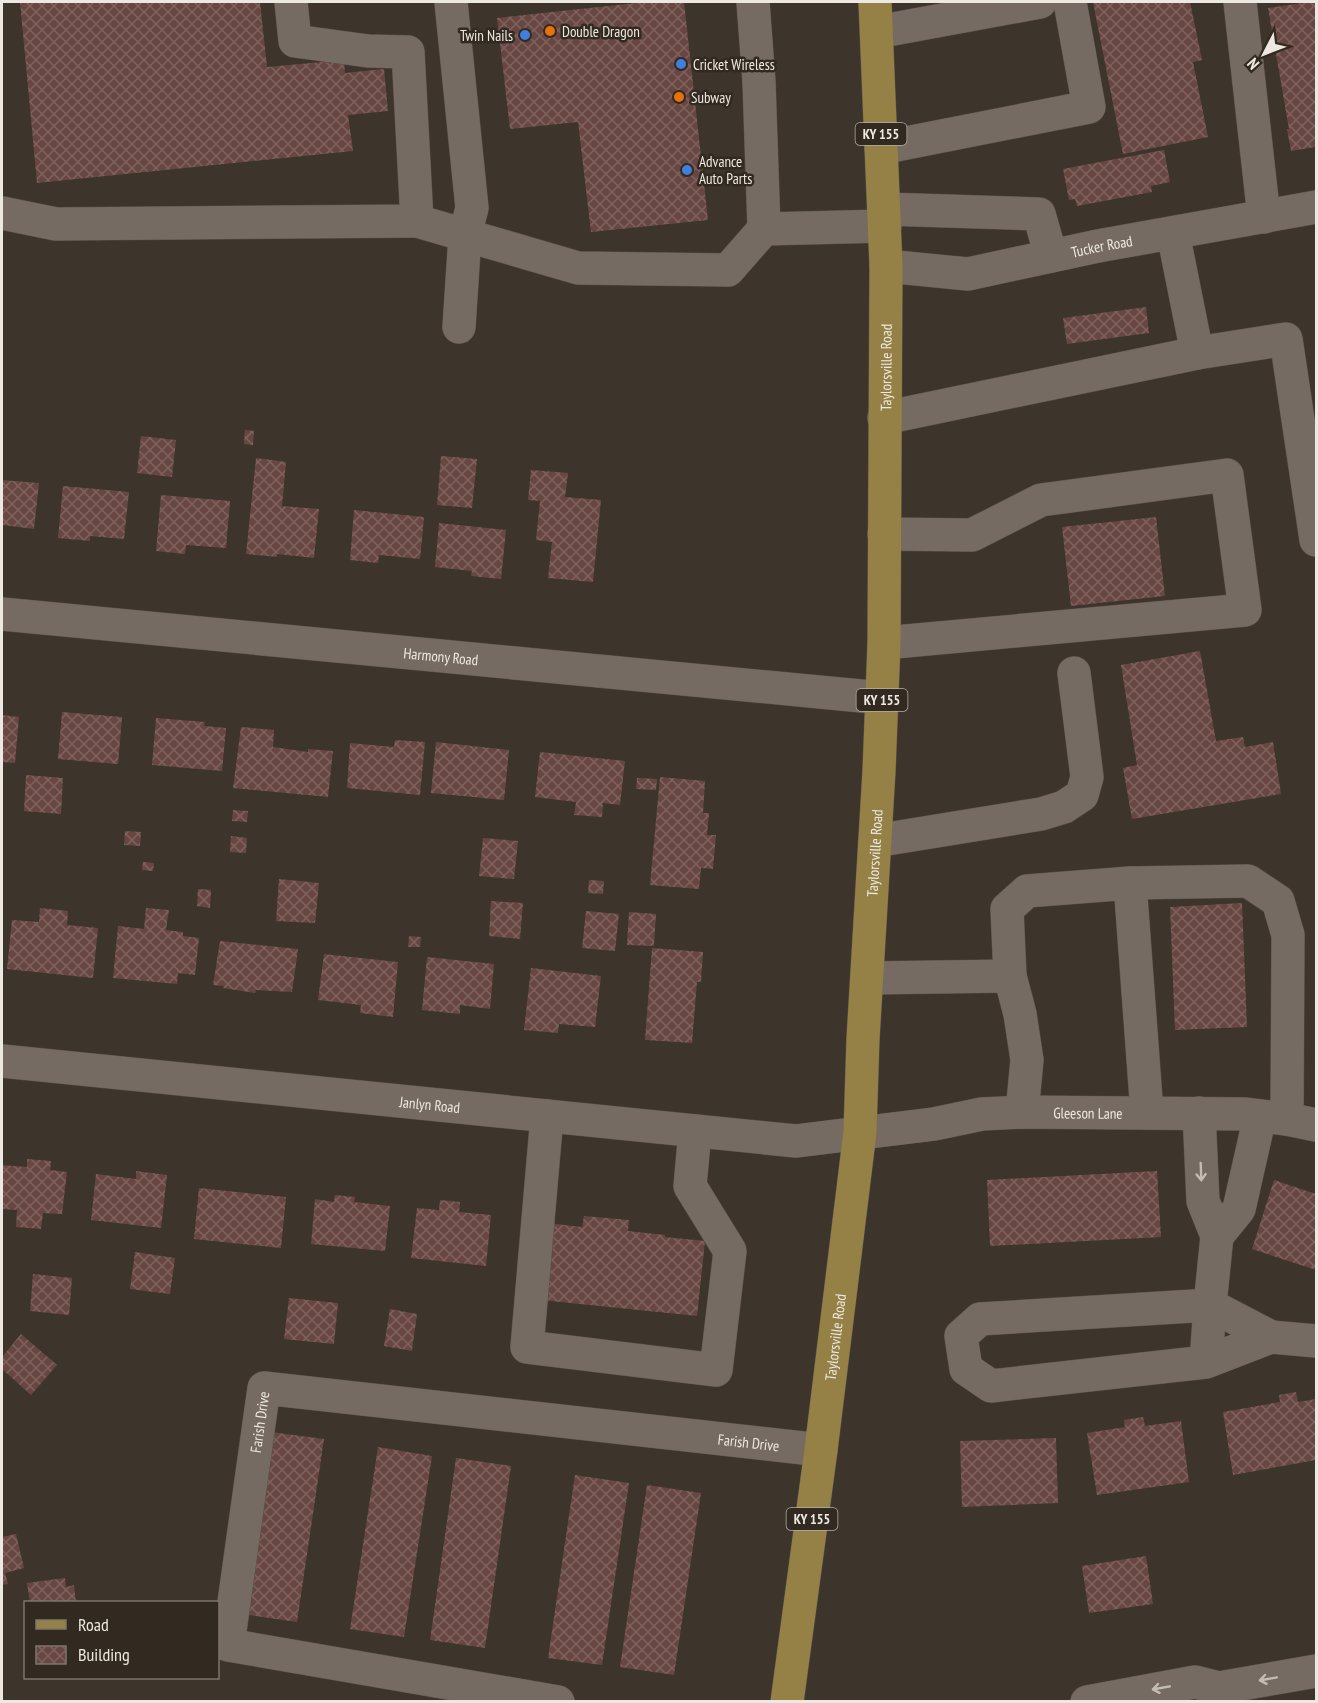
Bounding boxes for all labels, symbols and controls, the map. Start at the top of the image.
place label: Double Dragon [562,22,640,41]
marker: Double Dragon [543,24,557,38]
north arrow [1234,24,1294,84]
place label: Twin Nails [460,26,513,45]
marker: Twin Nails [518,28,532,42]
text: N [1243,54,1263,74]
place label: Cricket Wireless [693,55,775,74]
marker: Cricket Wireless [674,57,688,71]
place label: Subway [691,88,731,107]
marker: Subway [672,90,686,104]
road number: KY 155 [856,123,906,145]
place label: Advance Auto Parts [699,152,752,188]
marker: Advance Auto Parts [680,163,694,177]
street label: Tucker Road [1069,231,1134,261]
street label: Taylorsville Road [876,324,895,411]
street label: Harmony Road [403,643,479,669]
road number: KY 155 [856,689,908,711]
street label: Taylorsville Road [862,809,886,897]
street label: Janlyn Road [398,1092,461,1117]
street label: Gleeson Lane [1053,1103,1123,1122]
one-way arrow [1196,1161,1207,1181]
street label: Taylorsville Road [820,1293,850,1382]
street label: Farish Drive [246,1390,273,1454]
street label: Farish Drive [717,1429,780,1455]
road number: KY 155 [786,1508,838,1530]
legend [24,1601,219,1679]
text: Road [78,1613,109,1636]
text: Building [78,1643,130,1666]
one-way arrow [1258,1674,1278,1685]
one-way arrow [1152,1683,1171,1694]

